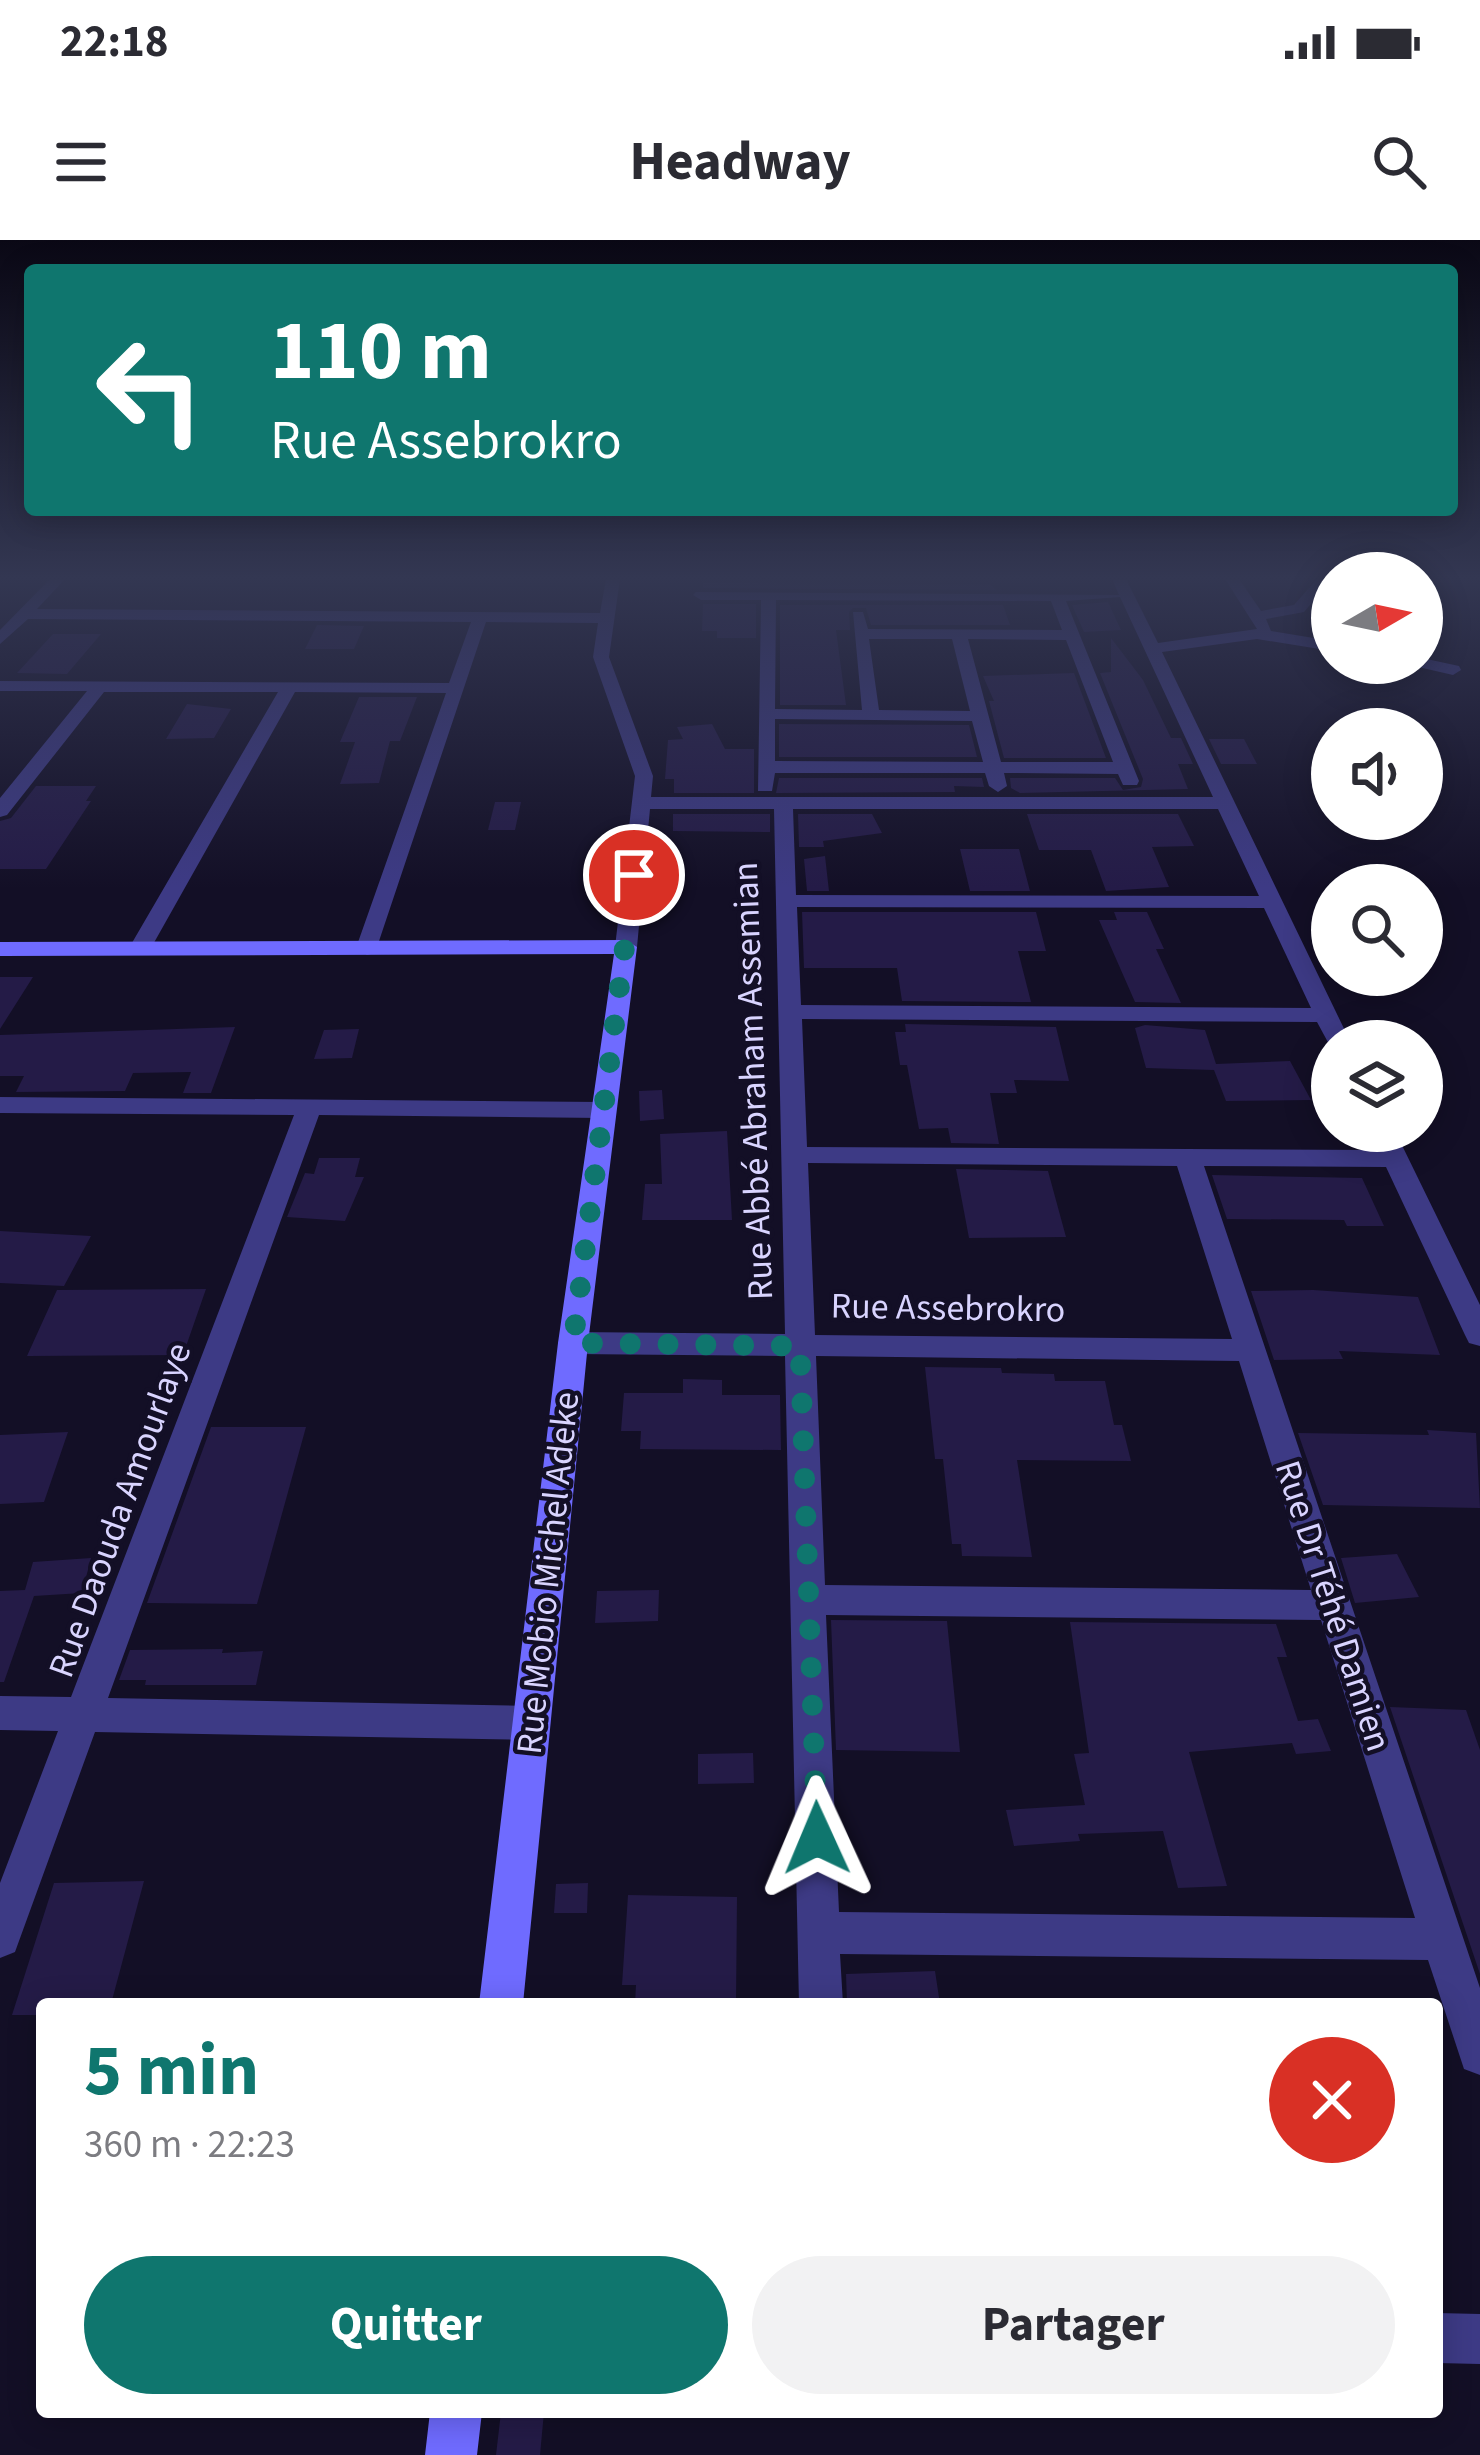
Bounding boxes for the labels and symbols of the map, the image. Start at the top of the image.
north arrow [1311,552,1443,684]
pin [583,824,685,926]
street label: Rue Abbé Abraham Assemian [720,861,786,1301]
street label: Rue Assebrokro [830,1280,1066,1336]
street label: Rue Daouda Amourlaye [36,1336,204,1684]
street label: Rue Mobio Michel Adeke [504,1389,592,1757]
street label: Rue Dr Téhé Damien [1262,1454,1404,1758]
position arrow [754,1775,880,1901]

